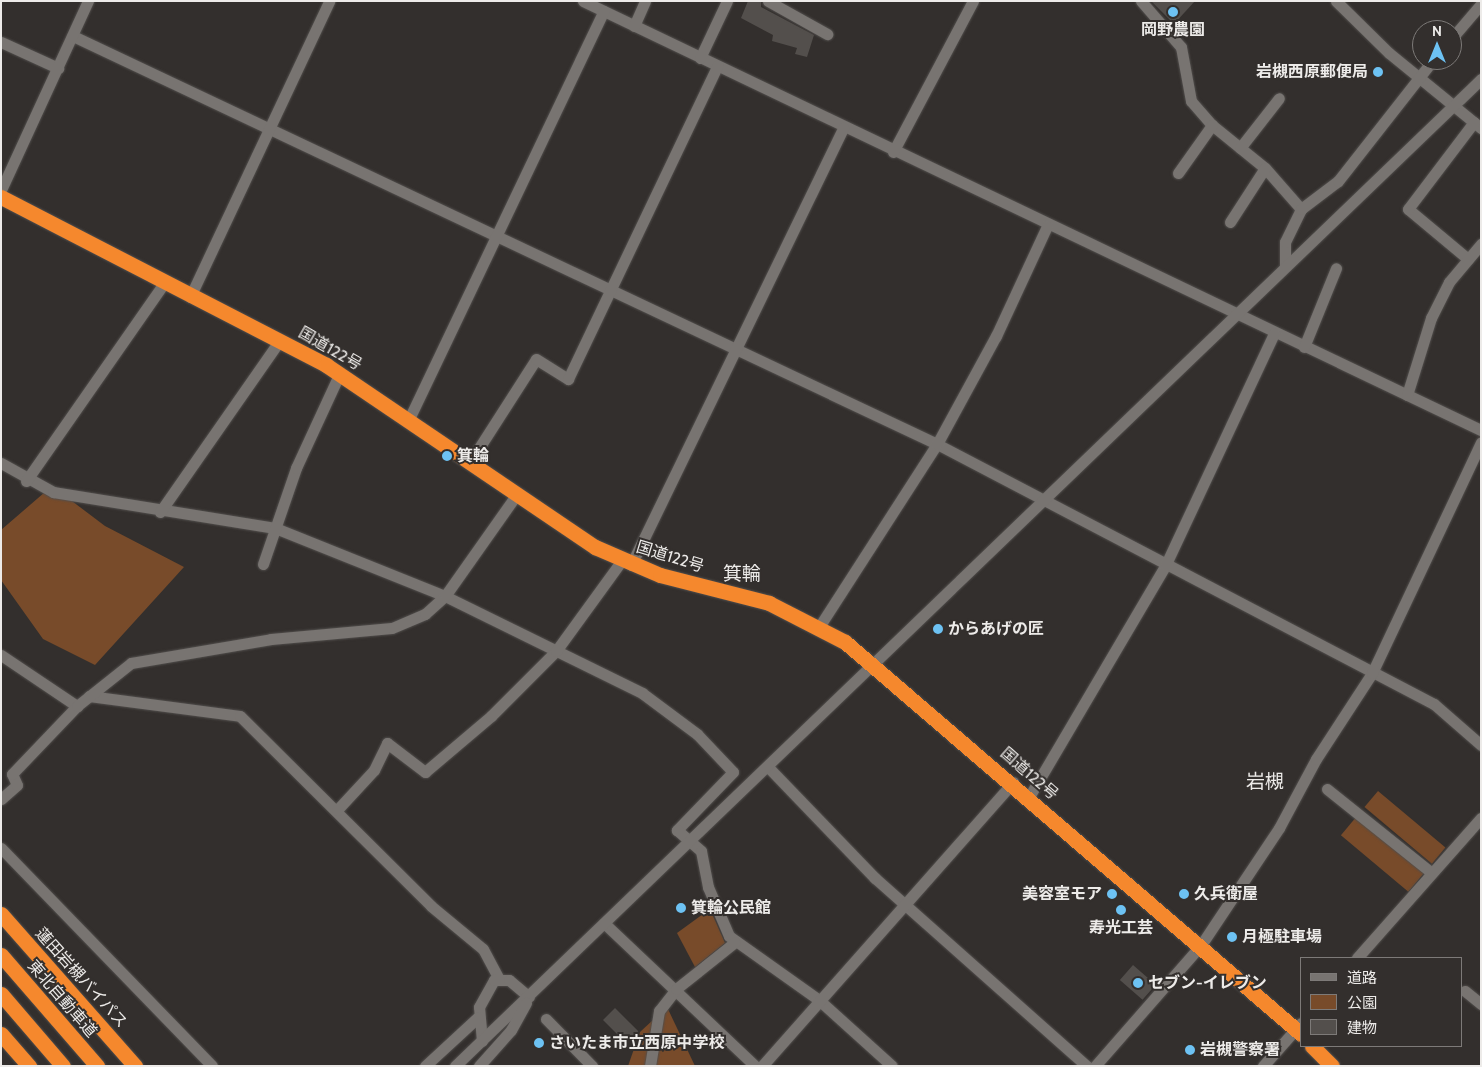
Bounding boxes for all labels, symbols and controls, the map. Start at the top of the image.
marker: 岡野農園 [1167,6,1179,18]
place label: 岡野農園 [1141,20,1205,40]
north arrow [1412,20,1462,70]
text: N [1432,22,1442,40]
place label: 岩槻西原郵便局 [1256,62,1368,82]
marker: 岩槻西原郵便局 [1372,66,1384,78]
street label: 国道122号 [295,323,365,375]
place label: 箕輪 [457,446,489,466]
marker: 箕輪 [441,450,453,462]
street label: 国道122号 [634,538,706,576]
district label: 箕輪 [723,563,761,585]
place label: からあげの匠 [948,619,1044,639]
marker: からあげの匠 [932,623,944,635]
street label: 国道122号 [996,744,1062,804]
district label: 岩槻 [1246,771,1284,793]
place label: 美容室モア [1022,884,1102,904]
place label: 久兵衛屋 [1194,884,1258,904]
marker: 美容室モア [1106,888,1118,900]
marker: 久兵衛屋 [1178,888,1190,900]
place label: 箕輪公民館 [691,898,771,918]
marker: 箕輪公民館 [675,902,687,914]
marker: 寿光工芸 [1115,904,1127,916]
place label: 寿光工芸 [1089,918,1153,938]
street label: 蓮田岩槻バイパス [31,924,131,1032]
place label: 月極駐車場 [1242,927,1322,947]
marker: 月極駐車場 [1226,931,1238,943]
street label: 東北自動車道 [23,956,101,1042]
legend [1300,957,1462,1047]
text: 道路 [1347,969,1377,987]
place label: セブン-イレブン [1148,973,1267,993]
marker: セブン-イレブン [1132,977,1144,989]
text: 公園 [1347,994,1377,1012]
text: 建物 [1347,1019,1377,1037]
place label: さいたま市立西原中学校 [549,1033,725,1053]
marker: さいたま市立西原中学校 [533,1037,545,1049]
place label: 岩槻警察署 [1200,1040,1280,1060]
marker: 岩槻警察署 [1184,1044,1196,1056]

